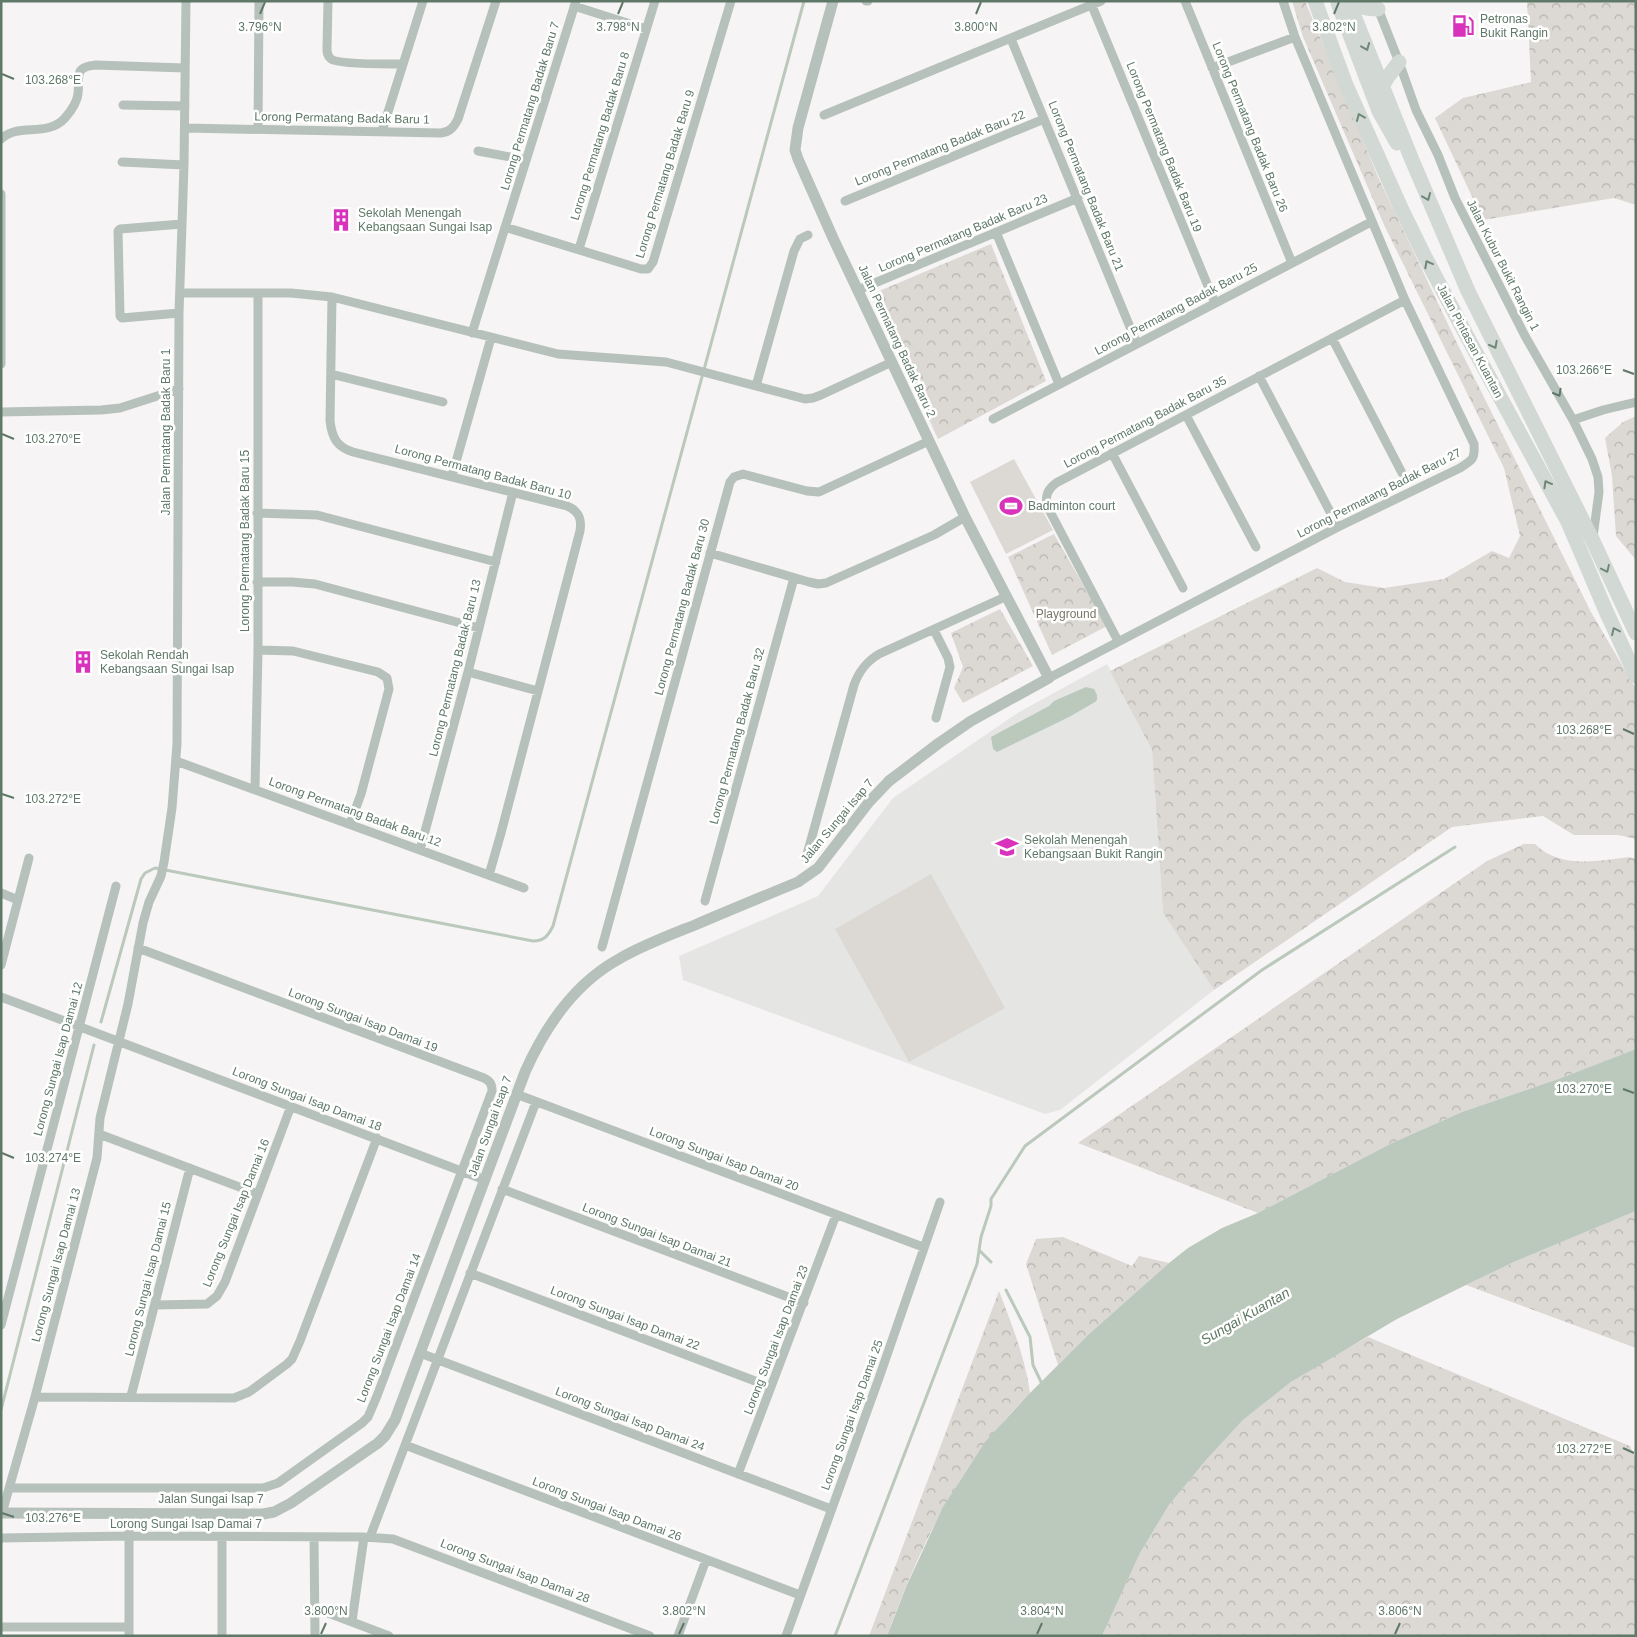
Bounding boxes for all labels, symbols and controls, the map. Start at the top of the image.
place label: Petronas Bukit Rangin [1480,12,1548,40]
fuel station icon: Petronas Bukit Rangin [1450,13,1476,39]
text: 3.796°N [238,20,282,34]
street label: Lorong Permatang Badak Baru 7 [498,20,562,192]
text: 3.798°N [596,20,640,34]
text: 3.800°N [954,20,998,34]
text: 3.802°N [1312,20,1356,34]
street label: Lorong Permatang Badak Baru 26 [1209,40,1291,214]
one-way arrow [1360,42,1370,50]
street label: Lorong Permatang Badak Baru 8 [568,50,632,222]
street label: Lorong Permatang Badak Baru 19 [1123,60,1205,234]
text: 103.268°E [25,73,81,87]
street label: Lorong Permatang Badak Baru 9 [633,88,697,260]
street label: Lorong Permatang Badak Baru 21 [1045,99,1127,273]
street label: Lorong Permatang Badak Baru 22 [853,107,1027,189]
street label: Lorong Permatang Badak Baru 1 [254,109,430,127]
one-way arrow [1356,113,1367,122]
street label: Lorong Permatang Badak Baru 23 [876,191,1050,275]
one-way arrow [1421,192,1432,201]
street label: Jalan Kubur Bukit Rangin 1 [1464,197,1542,333]
place label: Sekolah Menengah Kebangsaan Sungai Isap [358,206,492,234]
building icon: Sekolah Menengah Kebangsaan Sungai Isap [328,207,354,233]
street label: Lorong Permatang Badak Baru 25 [1092,260,1260,358]
one-way arrow [1424,260,1434,269]
street label: Jalan Permatang Badak Baru 2 [855,262,939,420]
street label: Jalan Pintasan Kuantan [1434,282,1506,400]
one-way arrow [1488,340,1498,349]
street label: Jalan Permatang Badak Baru 1 [159,348,173,515]
text: 103.266°E [1556,363,1612,377]
street label: Lorong Permatang Badak Baru 35 [1061,373,1229,471]
one-way arrow [1551,387,1561,396]
text: 103.270°E [25,432,81,446]
street label: Lorong Permatang Badak Baru 10 [393,442,573,502]
street label: Lorong Permatang Badak Baru 27 [1295,445,1464,541]
street label: Lorong Permatang Badak Baru 15 [238,450,252,632]
one-way arrow [1544,480,1554,489]
sports icon: Badminton court [998,493,1024,519]
place label: Badminton court [1028,499,1116,513]
street label: Lorong Permatang Badak Baru 30 [652,517,712,697]
one-way arrow [1600,563,1610,572]
street label: Lorong Permatang Badak Baru 13 [426,578,484,758]
park label: Playground [1036,607,1096,621]
one-way arrow [1611,627,1622,636]
street label: Lorong Permatang Badak Baru 32 [707,646,767,826]
place label: Sekolah Rendah Kebangsaan Sungai Isap [100,648,234,676]
building icon: Sekolah Rendah Kebangsaan Sungai Isap [70,649,96,675]
text: 103.268°E [1556,723,1612,737]
street label: Lorong Permatang Badak Baru 12 [267,774,443,850]
street label: Jalan Sungai Isap 7 [798,776,876,866]
text: 103.272°E [25,792,81,806]
place label: Sekolah Menengah Kebangsaan Bukit Rangin [1024,833,1163,861]
school or university icon: Sekolah Menengah Kebangsaan Bukit Rangin [994,834,1020,860]
street label: Lorong Sungai Isap Damai 12 [31,980,85,1137]
street label: Lorong Sungai Isap Damai 19 [286,985,440,1055]
street label: Lorong Sungai Isap Damai 18 [230,1064,384,1134]
street label: Jalan Sungai Isap 7 [465,1074,515,1178]
text: 103.270°E [1556,1082,1612,1096]
street label: Lorong Sungai Isap Damai 20 [647,1124,801,1194]
street label: Lorong Sungai Isap Damai 16 [200,1136,272,1289]
text: 103.274°E [25,1151,81,1165]
street label: Lorong Sungai Isap Damai 13 [29,1186,83,1343]
street label: Lorong Sungai Isap Damai 15 [122,1200,174,1358]
street label: Lorong Sungai Isap Damai 21 [580,1200,734,1270]
street label: Lorong Sungai Isap Damai 14 [354,1251,424,1405]
street label: Lorong Sungai Isap Damai 23 [741,1263,811,1417]
street label: Lorong Sungai Isap Damai 22 [548,1283,702,1353]
water label: Sungai Kuantan [1198,1284,1292,1348]
street label: Lorong Sungai Isap Damai 25 [818,1338,886,1492]
street label: Lorong Sungai Isap Damai 24 [553,1384,707,1454]
text: 103.272°E [1556,1442,1612,1456]
street label: Lorong Sungai Isap Damai 26 [530,1474,684,1544]
street label: Jalan Sungai Isap 7 [158,1492,264,1506]
text: 103.276°E [25,1511,81,1525]
street label: Lorong Sungai Isap Damai 7 [110,1517,262,1531]
street label: Lorong Sungai Isap Damai 28 [438,1536,592,1606]
text: 3.800°N [304,1604,348,1618]
text: 3.802°N [662,1604,706,1618]
text: 3.804°N [1020,1604,1064,1618]
text: 3.806°N [1378,1604,1422,1618]

